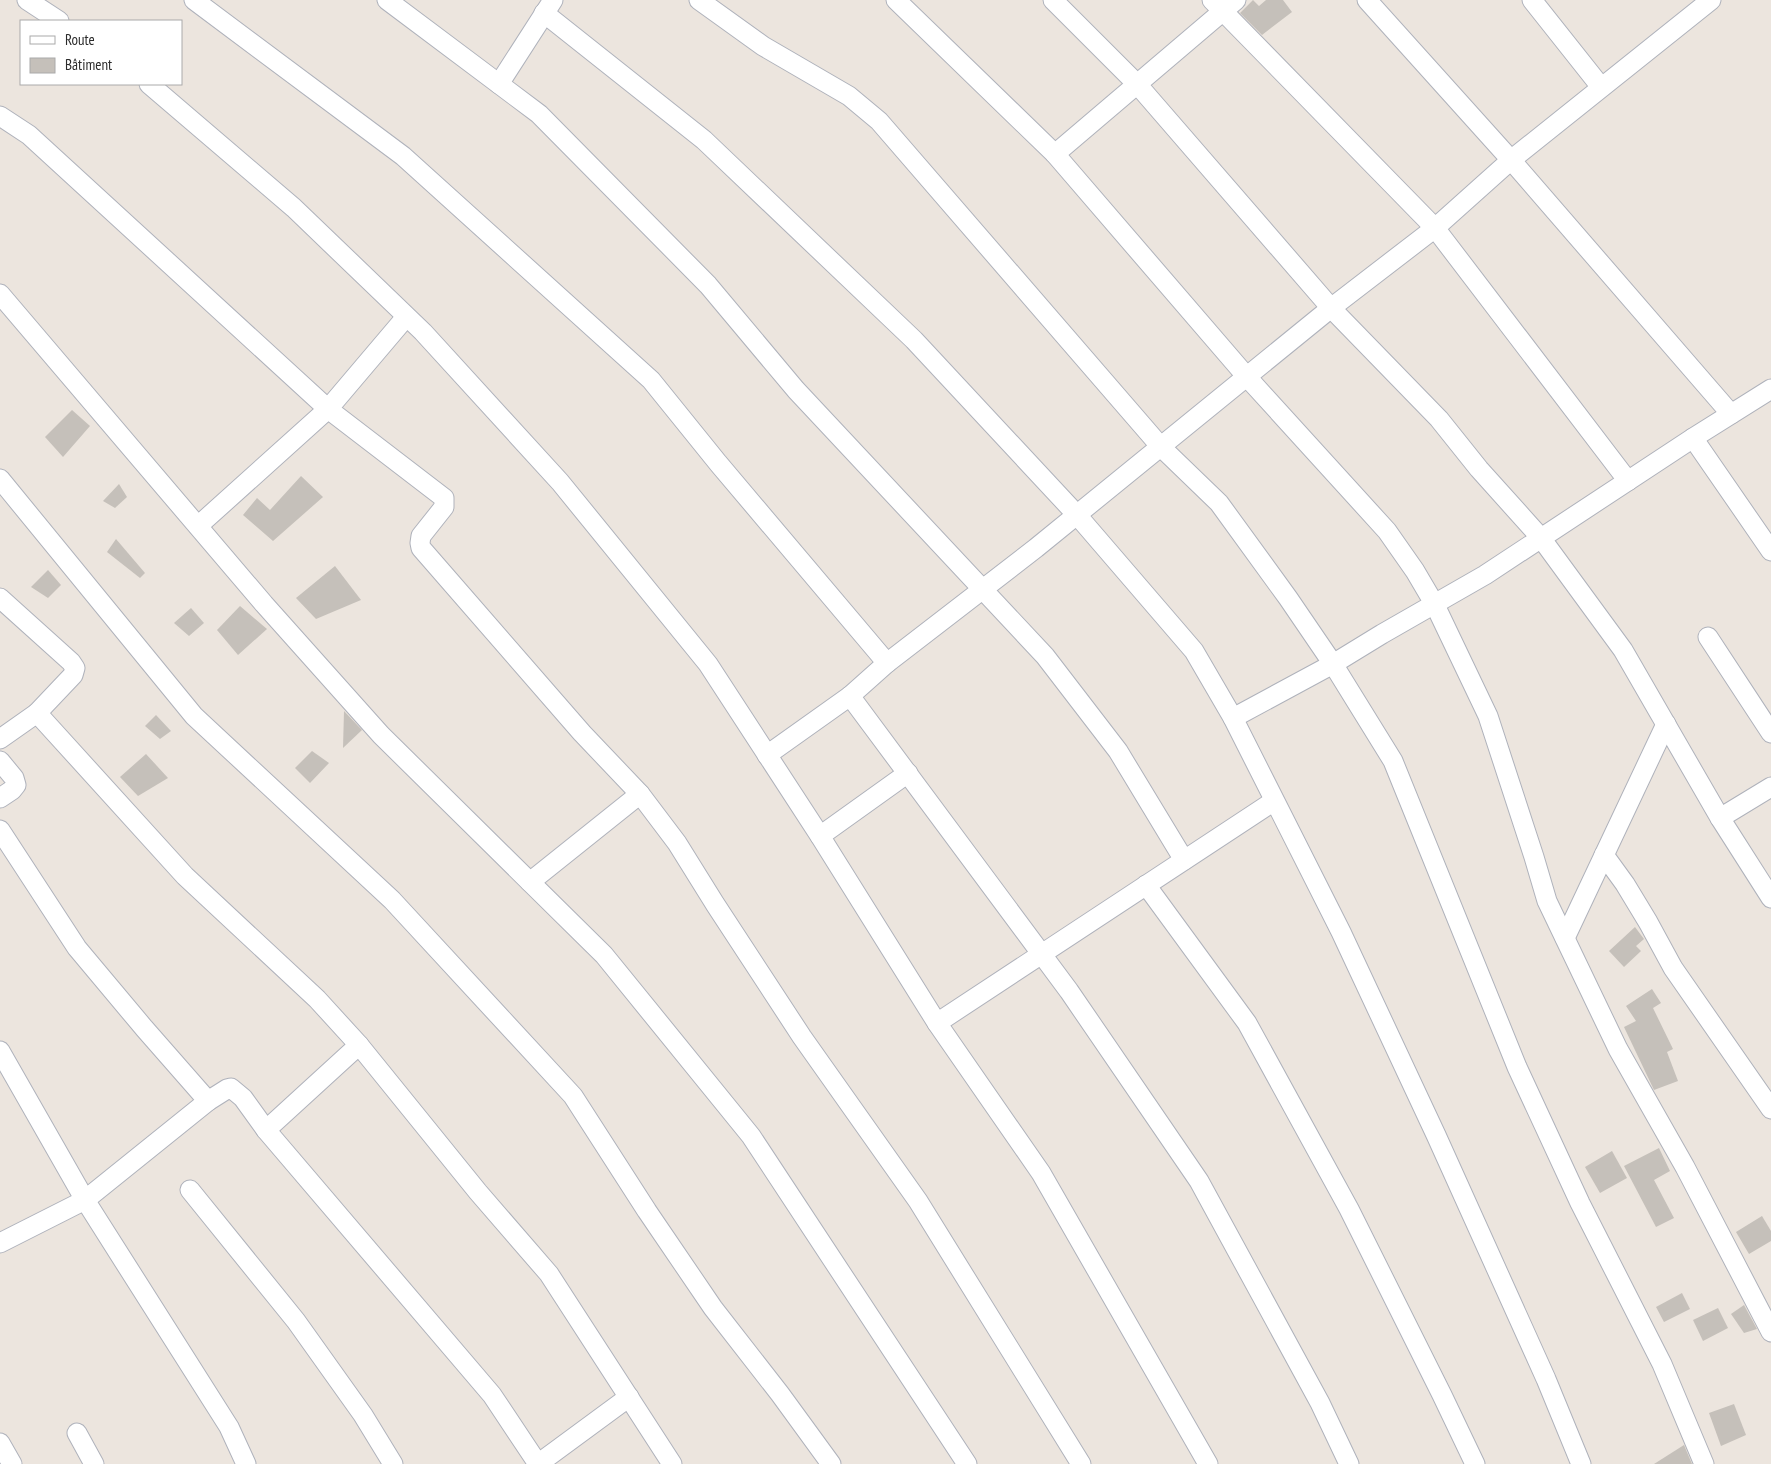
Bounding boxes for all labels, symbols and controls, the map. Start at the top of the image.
legend [20,20,182,85]
text: Route [65,30,95,49]
text: Bâtiment [65,55,112,74]

